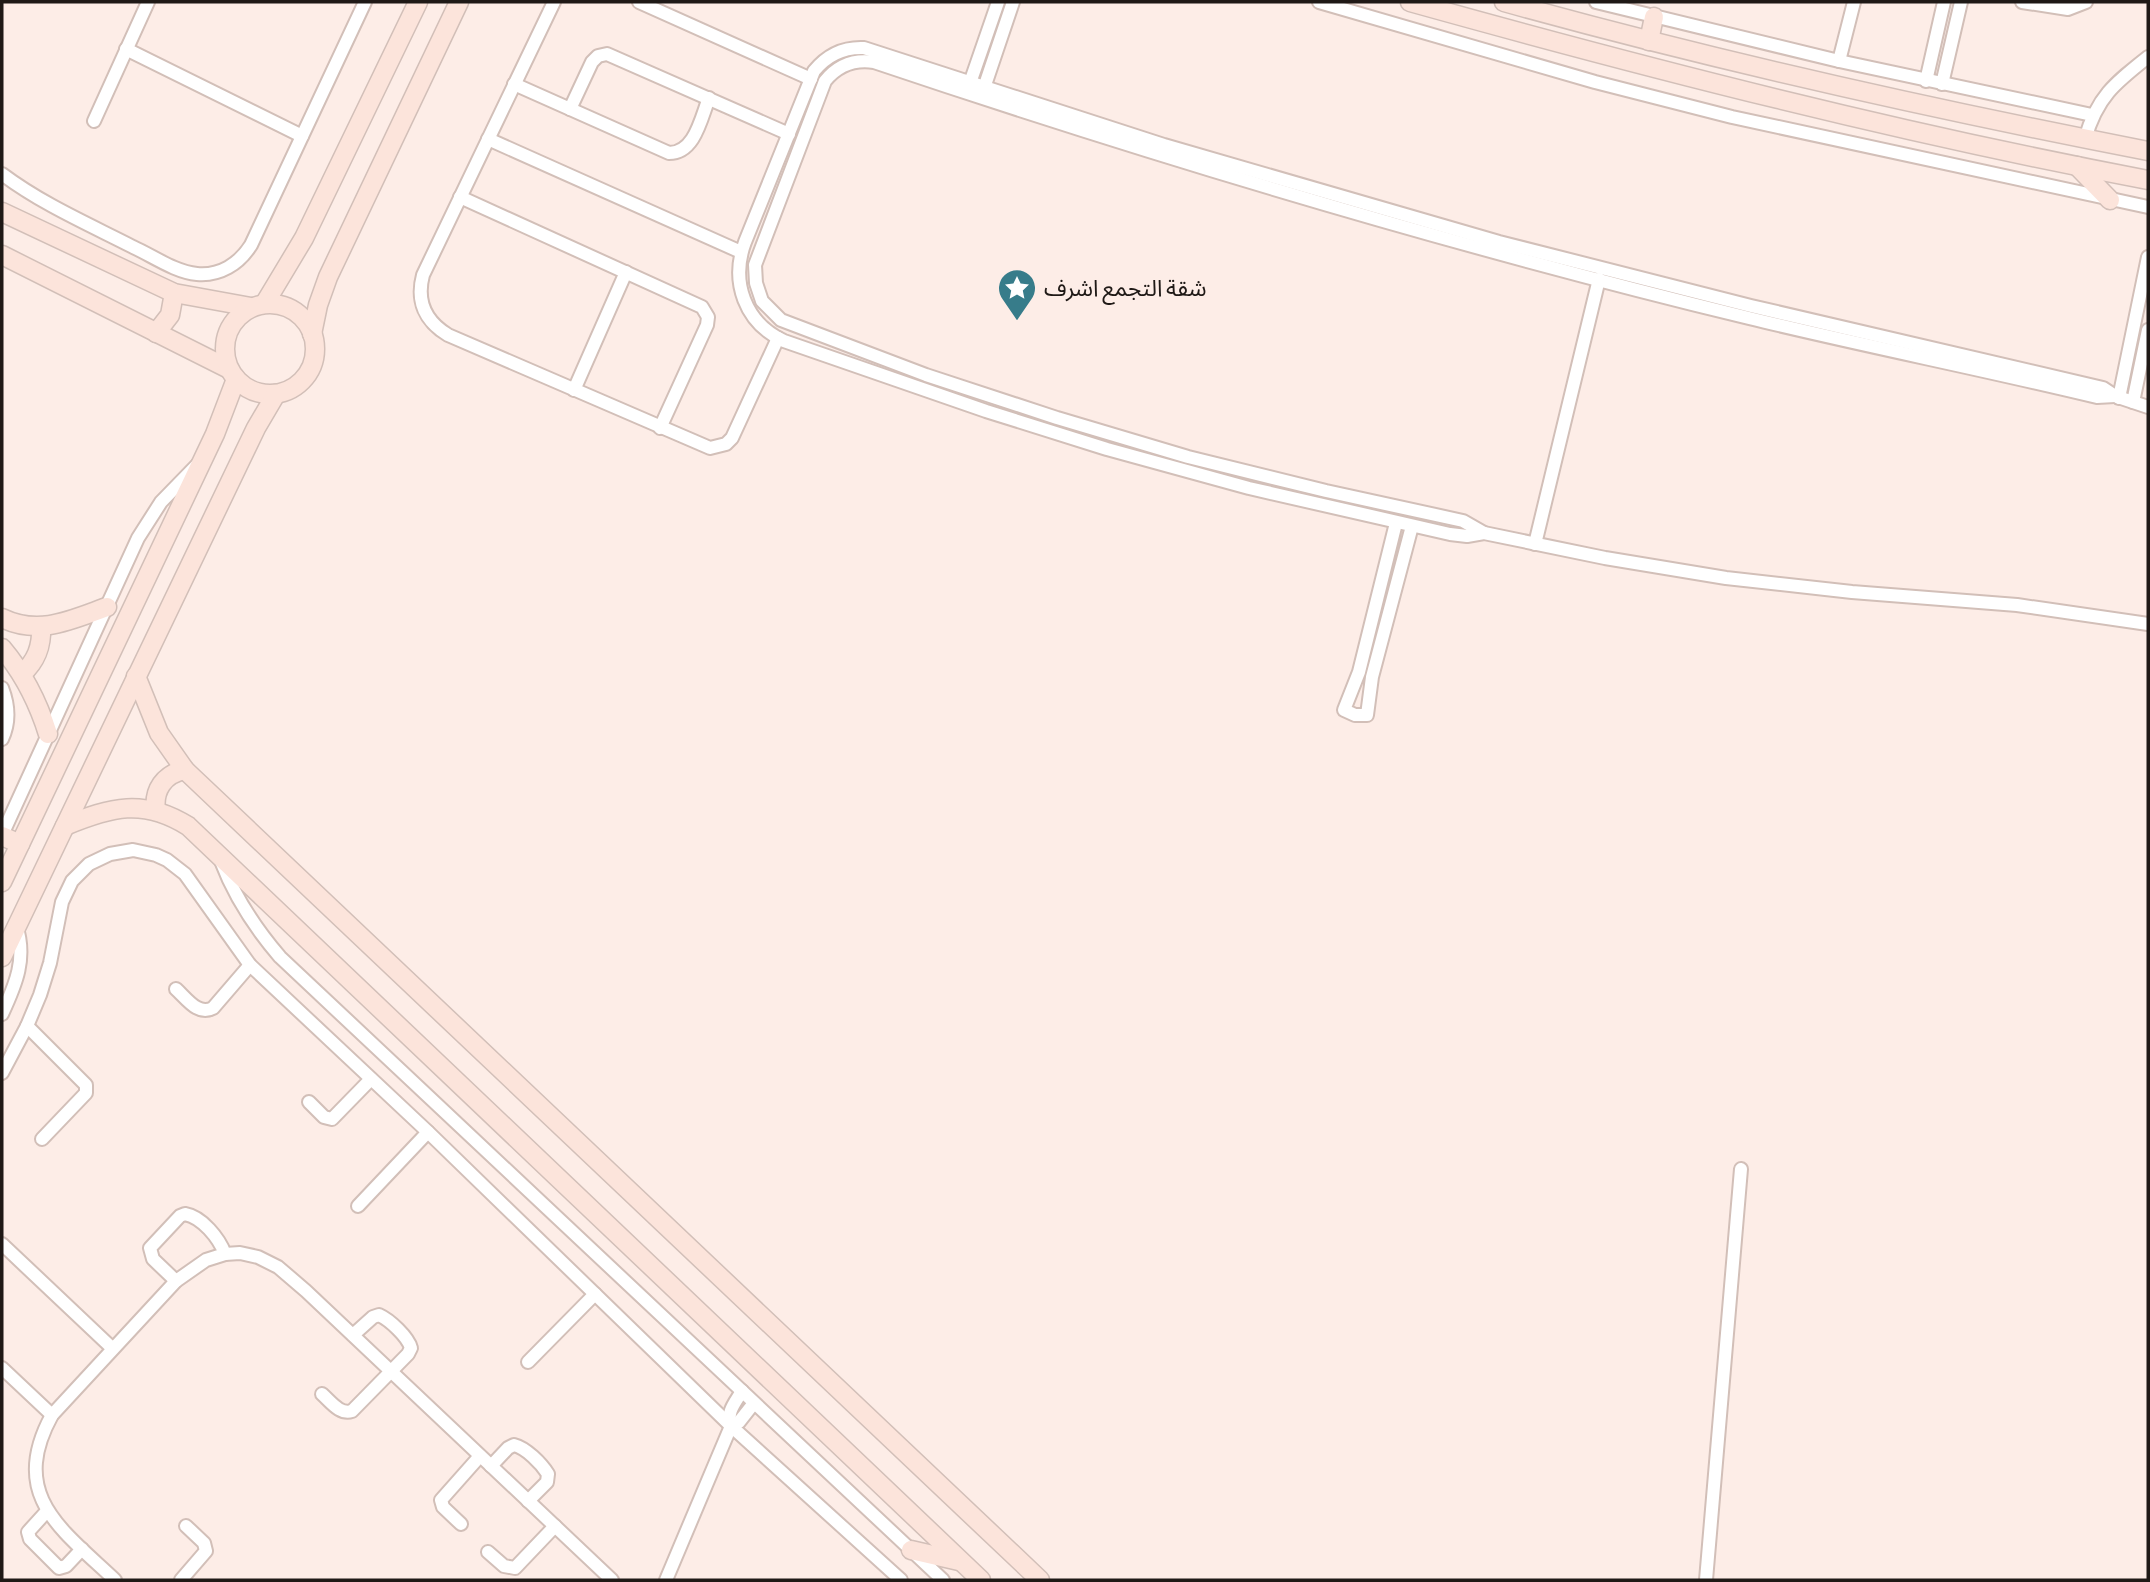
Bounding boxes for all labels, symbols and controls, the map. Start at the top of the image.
place icon: شقة التجمع اشرف [996,267,1038,322]
place label: شقة التجمع اشرف [1044,275,1207,305]

